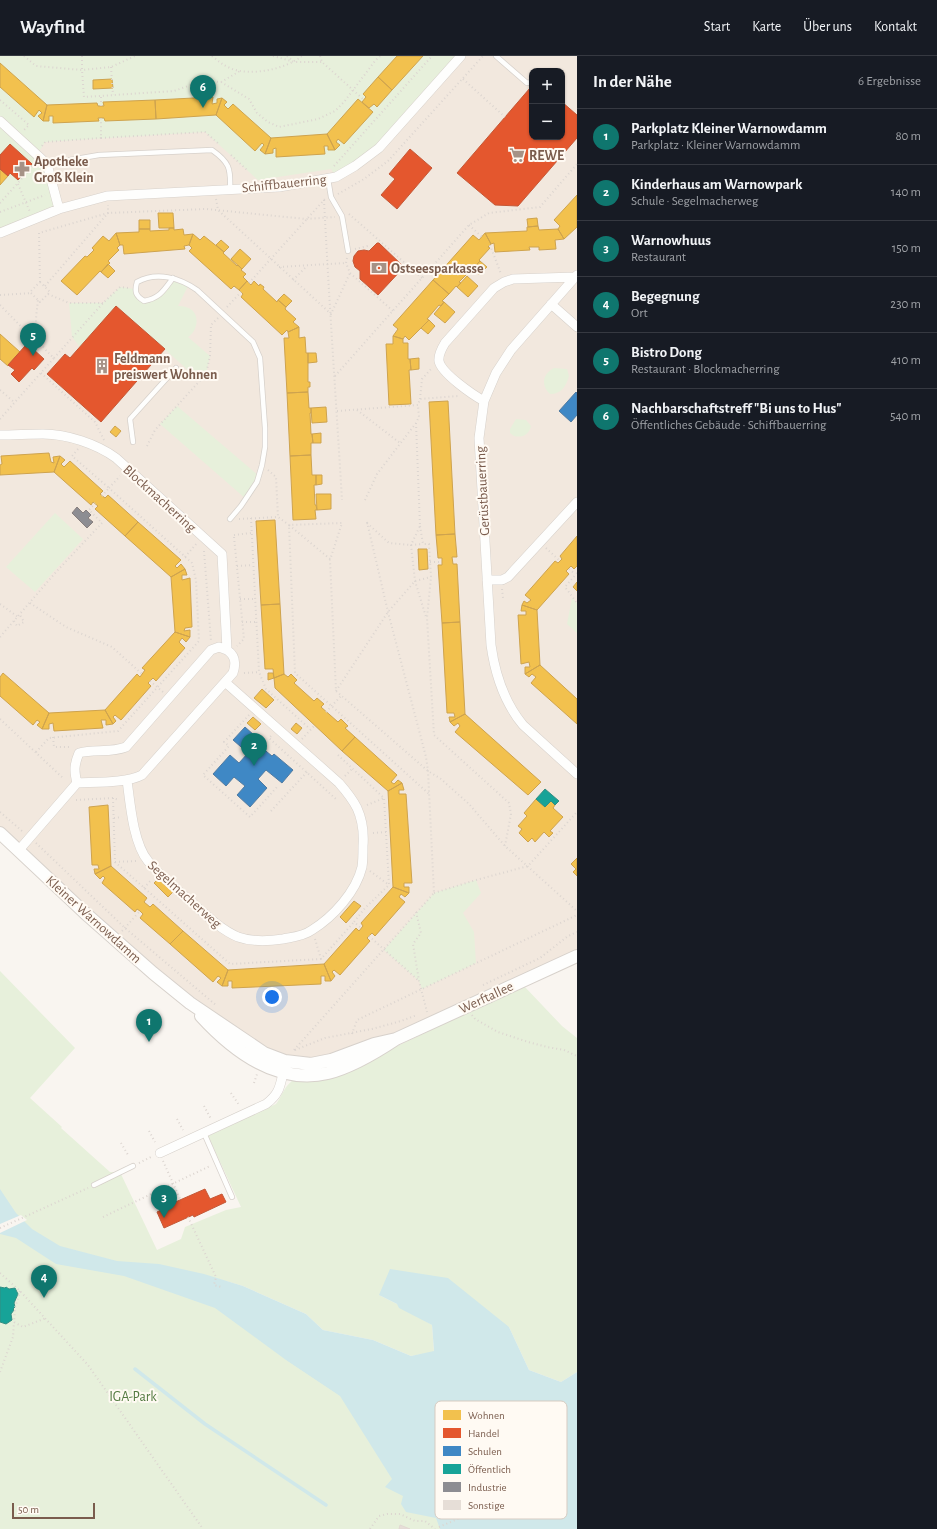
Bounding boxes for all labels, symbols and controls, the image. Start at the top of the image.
text: Wayfind [20,18,85,37]
text: Start [704,20,730,34]
text: Karte [752,20,781,34]
text: Über uns [803,20,852,34]
text: Kontakt [874,20,917,34]
map controls [529,68,565,140]
button: + [529,68,565,104]
text: In der Nähe [593,73,672,90]
pin: 6 [190,75,216,108]
text: 6 Ergebnisse [858,75,921,88]
button: − [529,104,565,140]
text: Parkplatz Kleiner Warnowdamm [631,121,827,136]
text: 1 [604,130,608,143]
text: 80 m [895,130,921,143]
text: Parkplatz · Kleiner Warnowdamm [631,139,800,152]
supermarket icon: REWE [508,146,526,164]
place label: REWE [529,149,564,163]
place label: Apotheke Groß Klein [34,155,94,185]
pharmacy icon: Apotheke Groß Klein [13,160,31,178]
street label: Schiffbauerring [241,173,327,195]
text: Kinderhaus am Warnowpark [631,177,802,192]
text: 2 [603,186,609,199]
text: 140 m [891,186,921,199]
text: Schule · Segelmacherweg [631,195,758,208]
text: Warnowhuus [631,233,711,248]
text: 3 [603,242,609,255]
text: 150 m [892,242,921,255]
text: Restaurant [631,251,686,264]
bank icon: Ostseesparkasse [370,259,388,277]
place label: Ostseesparkasse [391,262,484,276]
text: Begegnung [631,289,700,304]
text: 4 [603,298,609,311]
text: 230 m [890,298,921,311]
text: Ort [631,307,648,320]
pin: 5 [20,323,46,356]
text: Bistro Dong [631,345,702,360]
place label: Feldmann preiswert Wohnen [114,352,217,382]
text: 5 [603,354,609,367]
text: 410 m [891,354,921,367]
building icon: Feldmann preiswert Wohnen [93,357,111,375]
text: Restaurant · Blockmacherring [631,363,780,376]
text: Nachbarschaftstreff "Bi uns to Hus" [631,401,842,416]
text: 6 [603,410,609,423]
text: 540 m [890,410,921,423]
text: Öffentliches Gebäude · Schiffbauerring [631,419,826,432]
street label: Gerüstbauerring [474,446,492,536]
street label: Blockmacherring [120,462,199,535]
pin: 2 [241,733,267,766]
street label: Segelmacherweg [145,858,224,931]
street label: Kleiner Warnowdamm [43,873,144,966]
street label: Werftallee [457,979,516,1017]
your location [262,987,282,1007]
pin: 1 [136,1009,162,1042]
pin: 3 [151,1185,177,1218]
pin: 4 [31,1265,57,1298]
park label: IGA-Park [109,1390,157,1404]
legend [435,1401,567,1519]
text: Wohnen [468,1410,505,1421]
text: Handel [468,1428,499,1439]
text: Schulen [468,1446,502,1457]
text: Öffentlich [468,1464,511,1475]
text: Industrie [468,1482,507,1493]
text: Sonstige [468,1500,505,1511]
scale bar [12,1501,95,1520]
text: 50 m [18,1504,39,1515]

